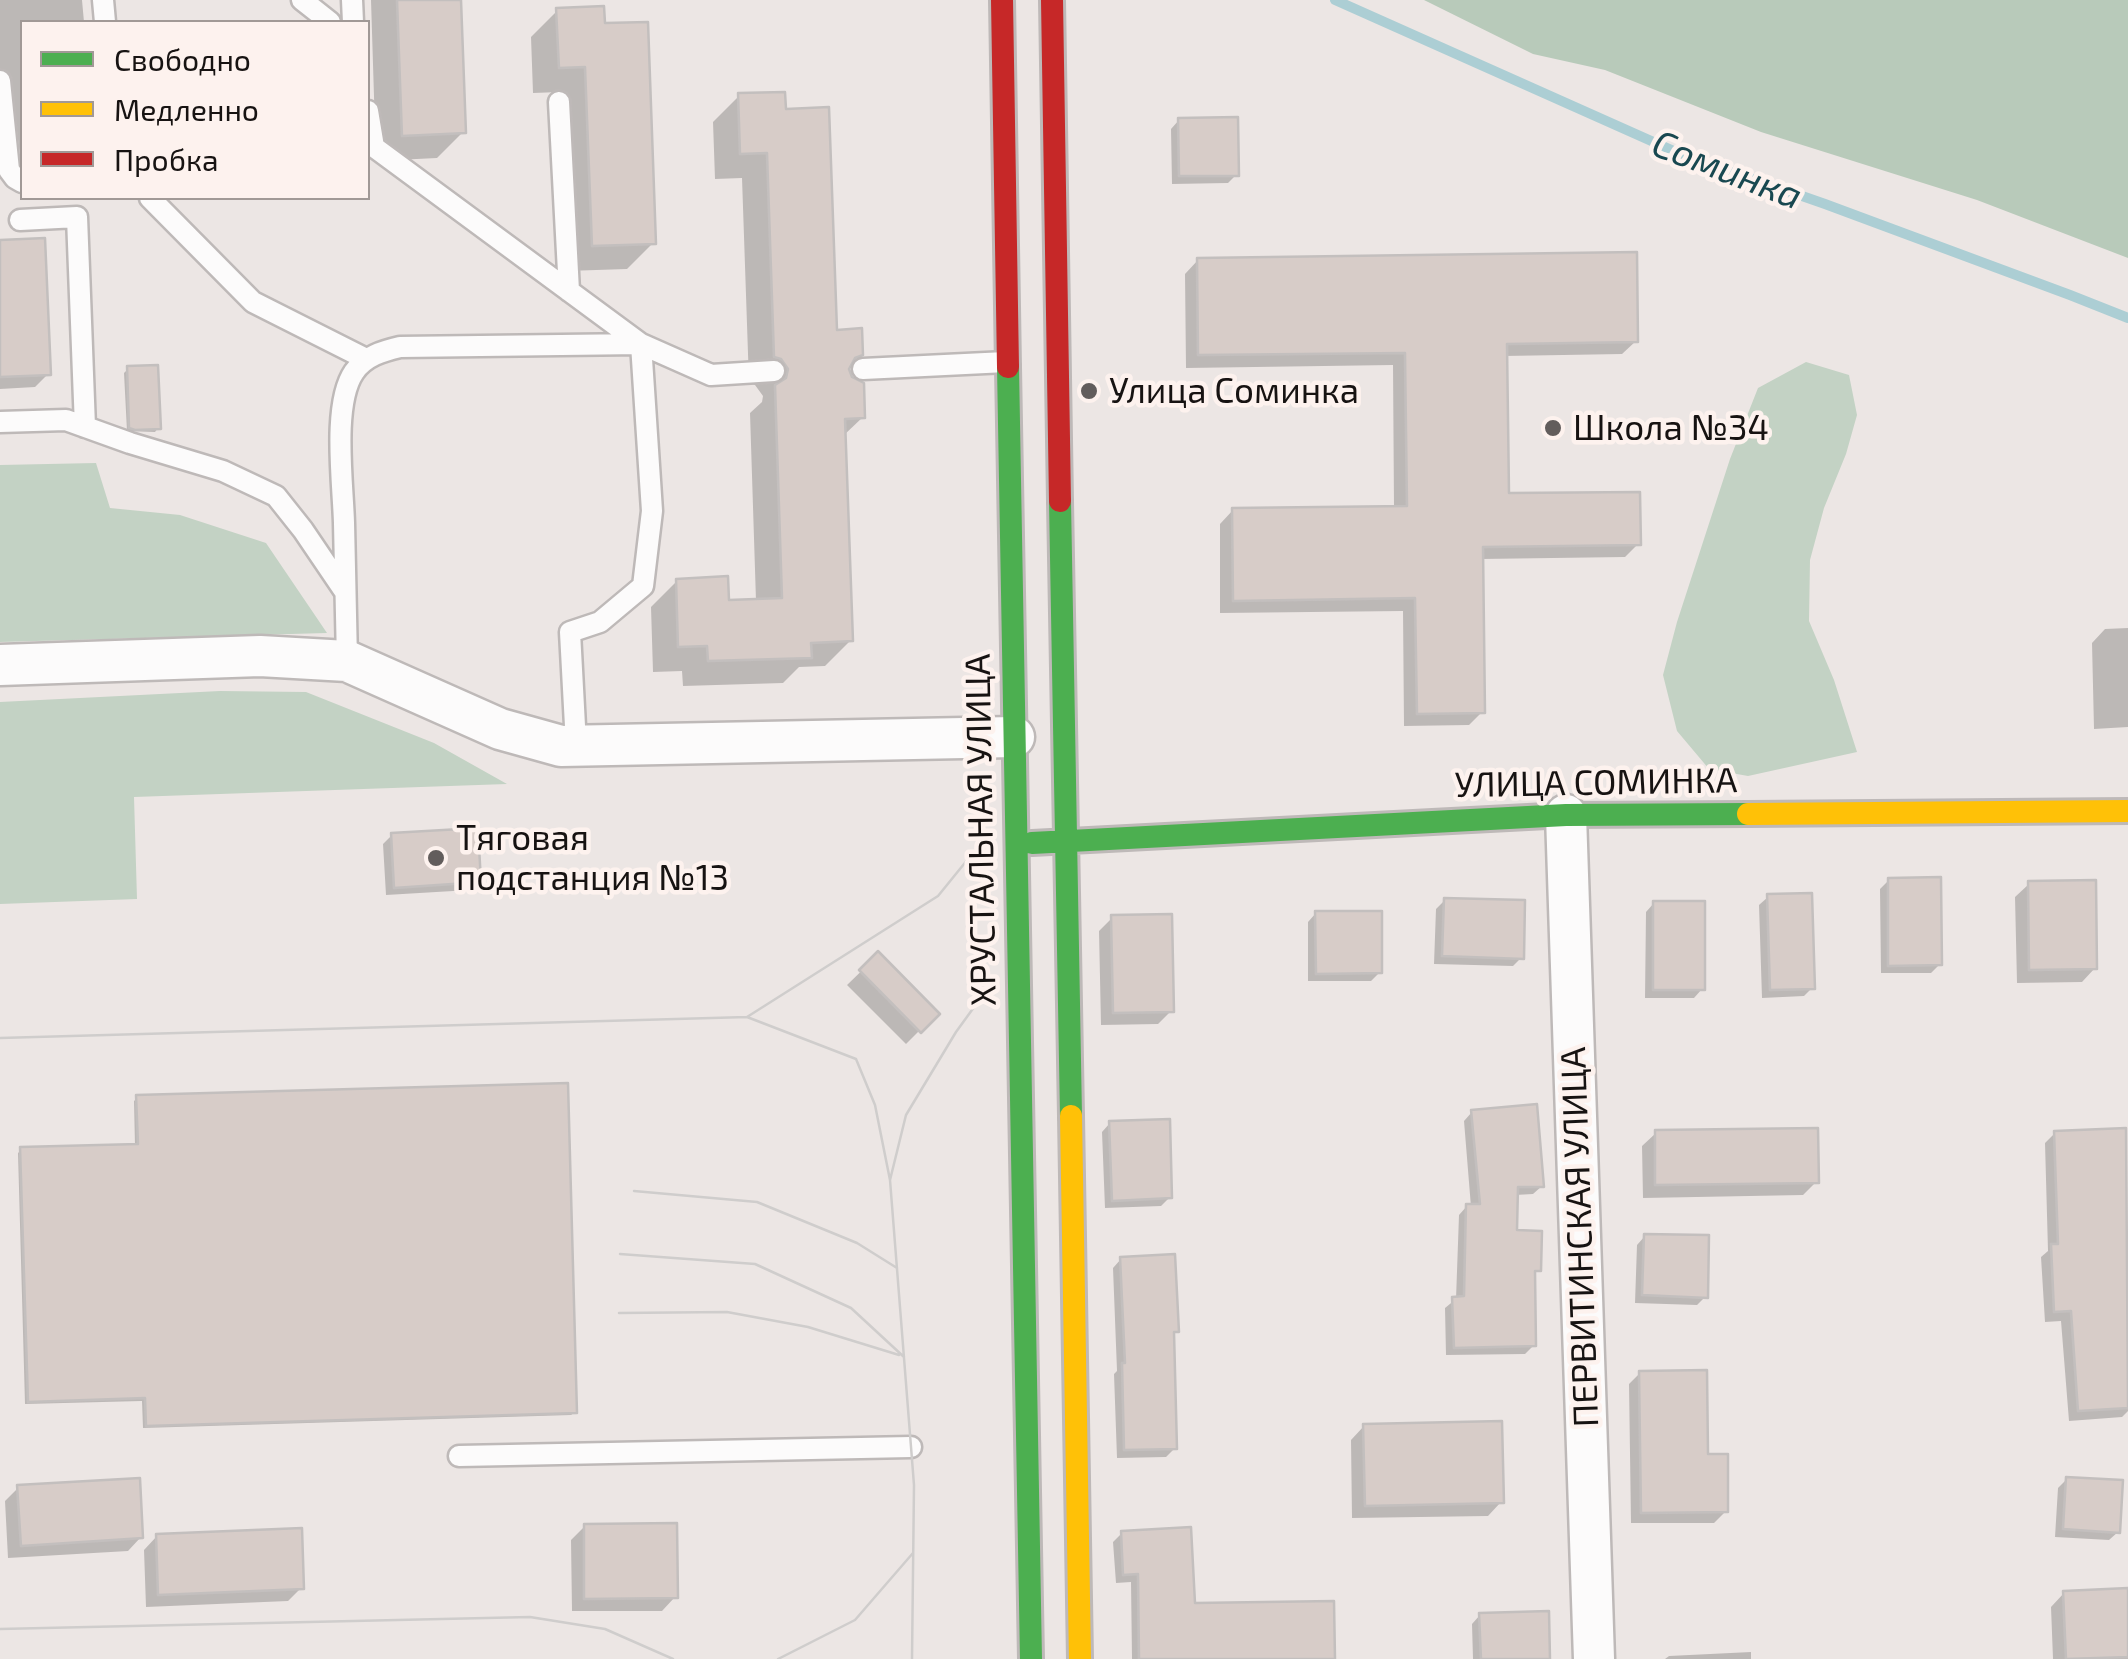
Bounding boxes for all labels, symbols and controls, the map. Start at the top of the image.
legend [20,20,370,200]
text: Свободно [114,41,251,77]
text: Медленно [114,91,259,127]
water label: Соминка [1646,121,1808,219]
text: Пробка [114,141,219,177]
place label: Улица Соминка [1109,370,1359,412]
marker: Улица Соминка [1078,380,1100,402]
place label: Школа №34 [1573,407,1769,449]
marker: Школа №34 [1542,417,1564,439]
street label: ХРУСТАЛЬНАЯ УЛИЦА [957,653,1005,1007]
street label: УЛИЦА СОМИНКА [1454,760,1738,806]
place label: Тяговая подстанция №13 [456,817,729,899]
marker: Тяговая подстанция №13 [425,847,447,869]
street label: ПЕРВИТИНСКАЯ УЛИЦА [1552,1046,1608,1428]

